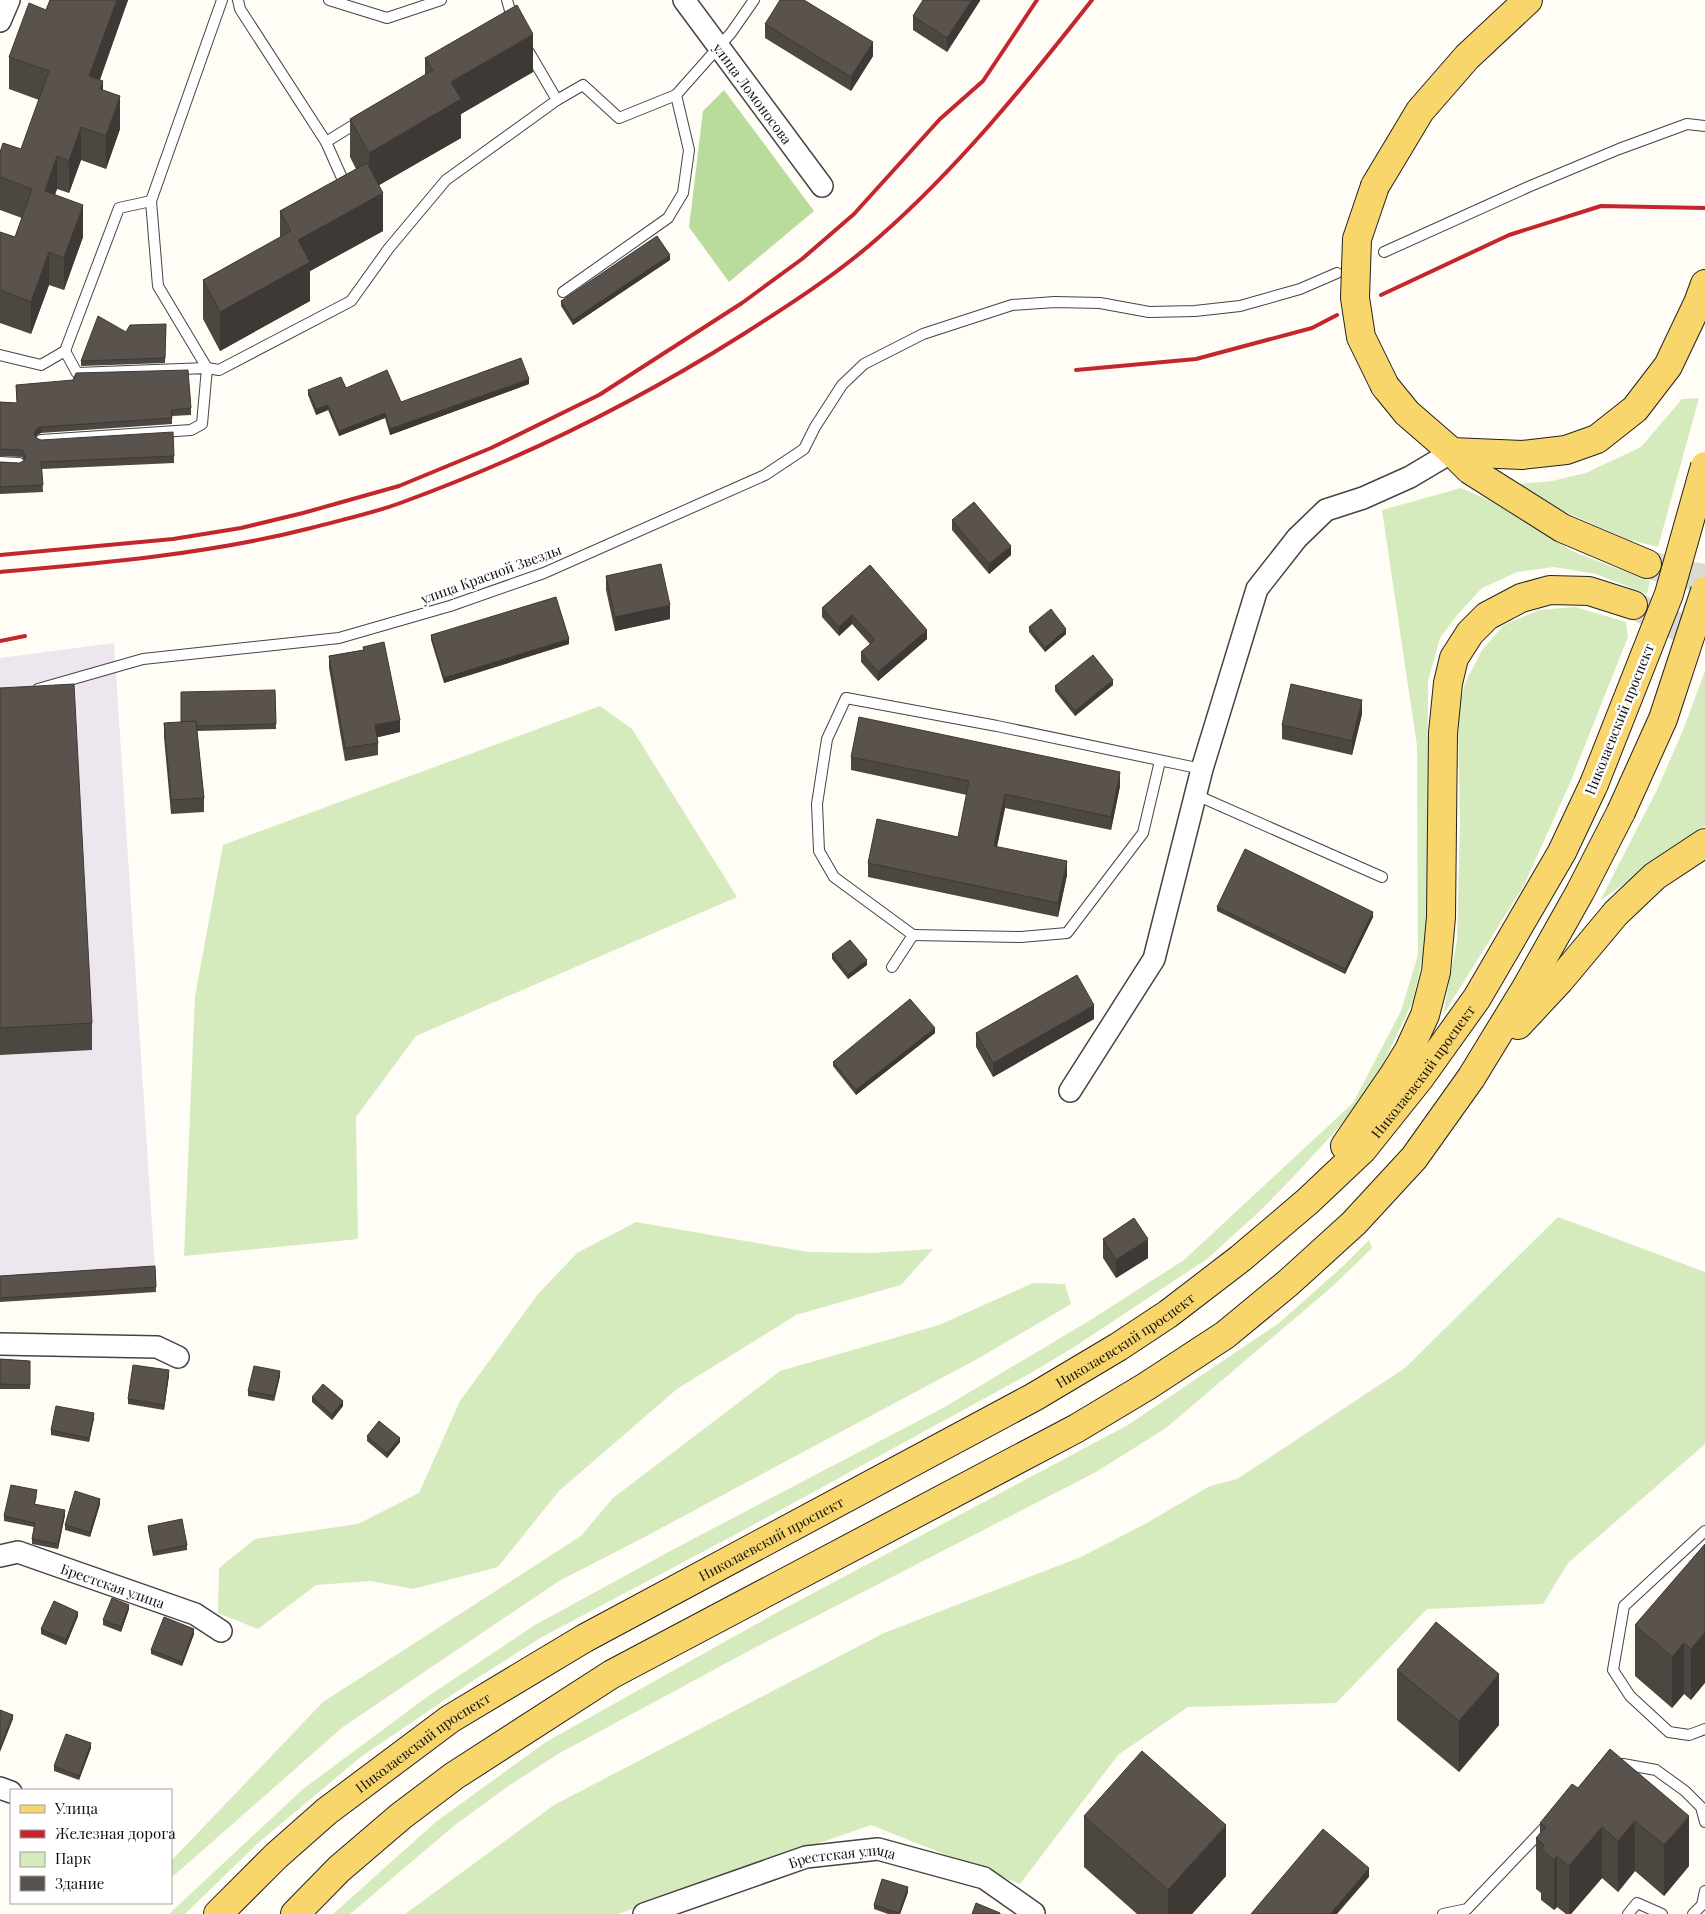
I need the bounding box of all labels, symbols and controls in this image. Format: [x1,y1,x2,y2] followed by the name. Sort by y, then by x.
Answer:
[709,38,797,148] street label: улица Ломоносова
[417,540,564,609] street label: улица Красной Звезды
[1580,640,1658,798] street label: Николаевский проспект
[1366,1001,1479,1142] street label: Николаевский проспект
[1052,1288,1198,1392] street label: Николаевский проспект
[695,1491,847,1585] street label: Николаевский проспект
[58,1558,167,1612] street label: Брестская улица
[351,1687,494,1796] street label: Николаевский проспект
[10,1789,172,1904] legend
[54,1798,98,1818] text: Улица
[55,1823,176,1843] text: Железная дорога
[786,1839,898,1872] street label: Брестская улица
[55,1848,91,1868] text: Парк
[55,1873,104,1893] text: Здание

